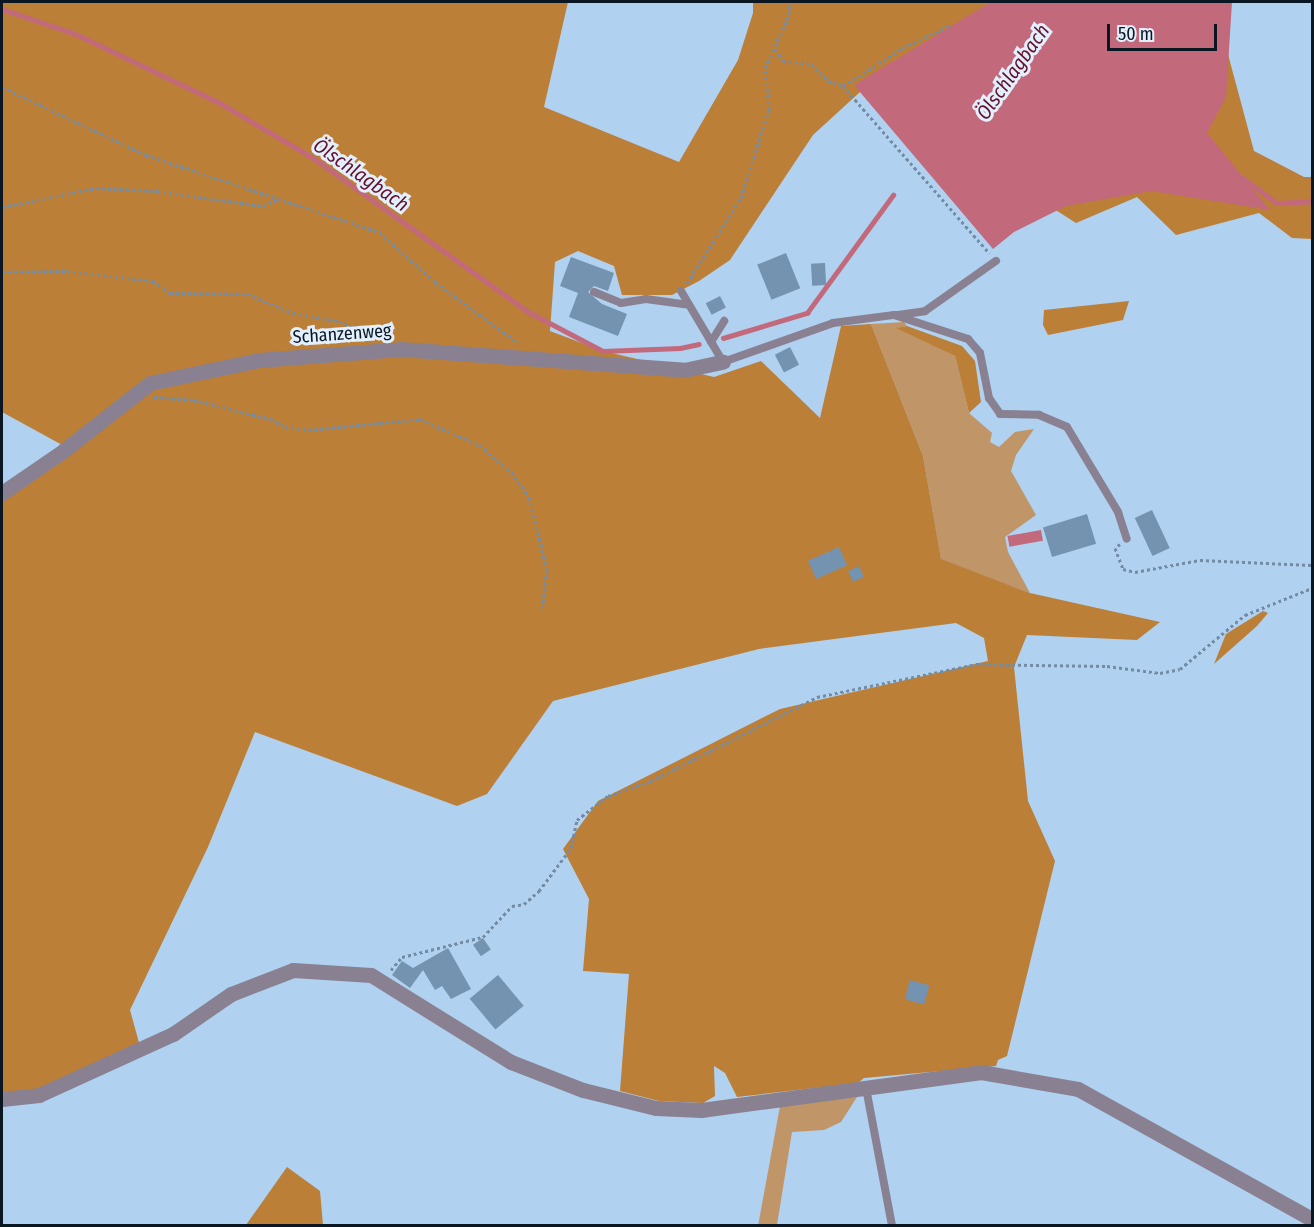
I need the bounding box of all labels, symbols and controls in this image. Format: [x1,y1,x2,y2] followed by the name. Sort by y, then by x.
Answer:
[1110,12,1220,50] scale bar
[971,20,1055,124] water label: Ölschlagbach
[1118,23,1154,45] text: 50 m
[309,133,413,217] water label: Ölschlagbach
[292,320,392,348] street label: Schanzenweg

